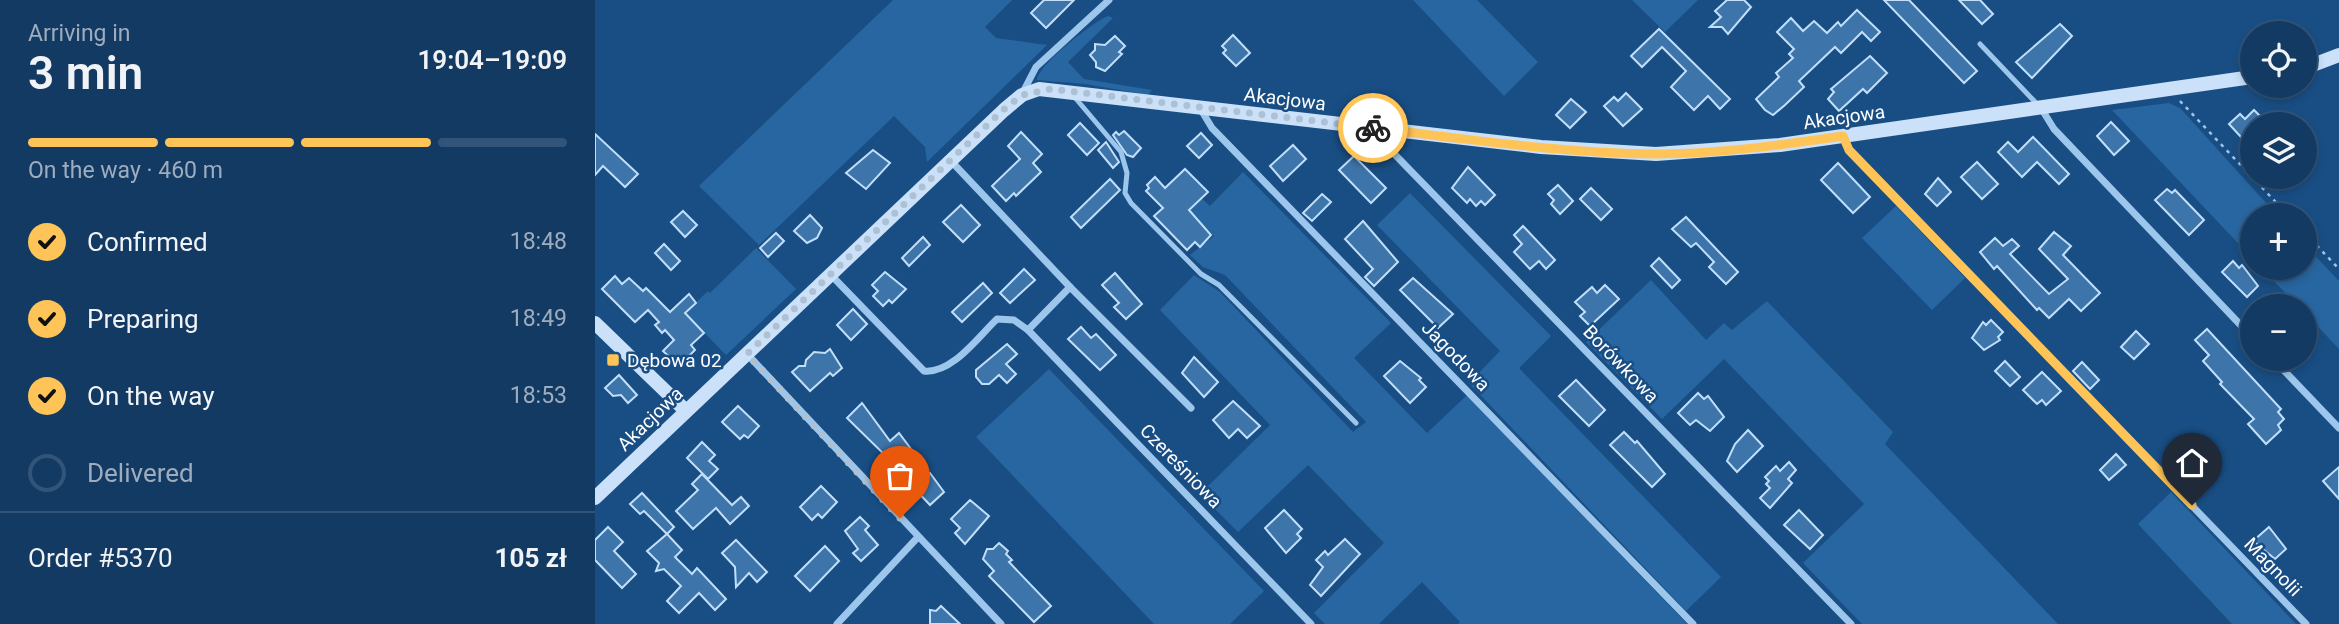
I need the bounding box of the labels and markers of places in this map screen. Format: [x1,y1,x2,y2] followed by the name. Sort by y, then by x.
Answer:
[627,349,722,372] place label: Dębowa 02
[605,352,621,368] marker: Dębowa 02
[2162,433,2222,505] pin
[870,446,930,518] pin

